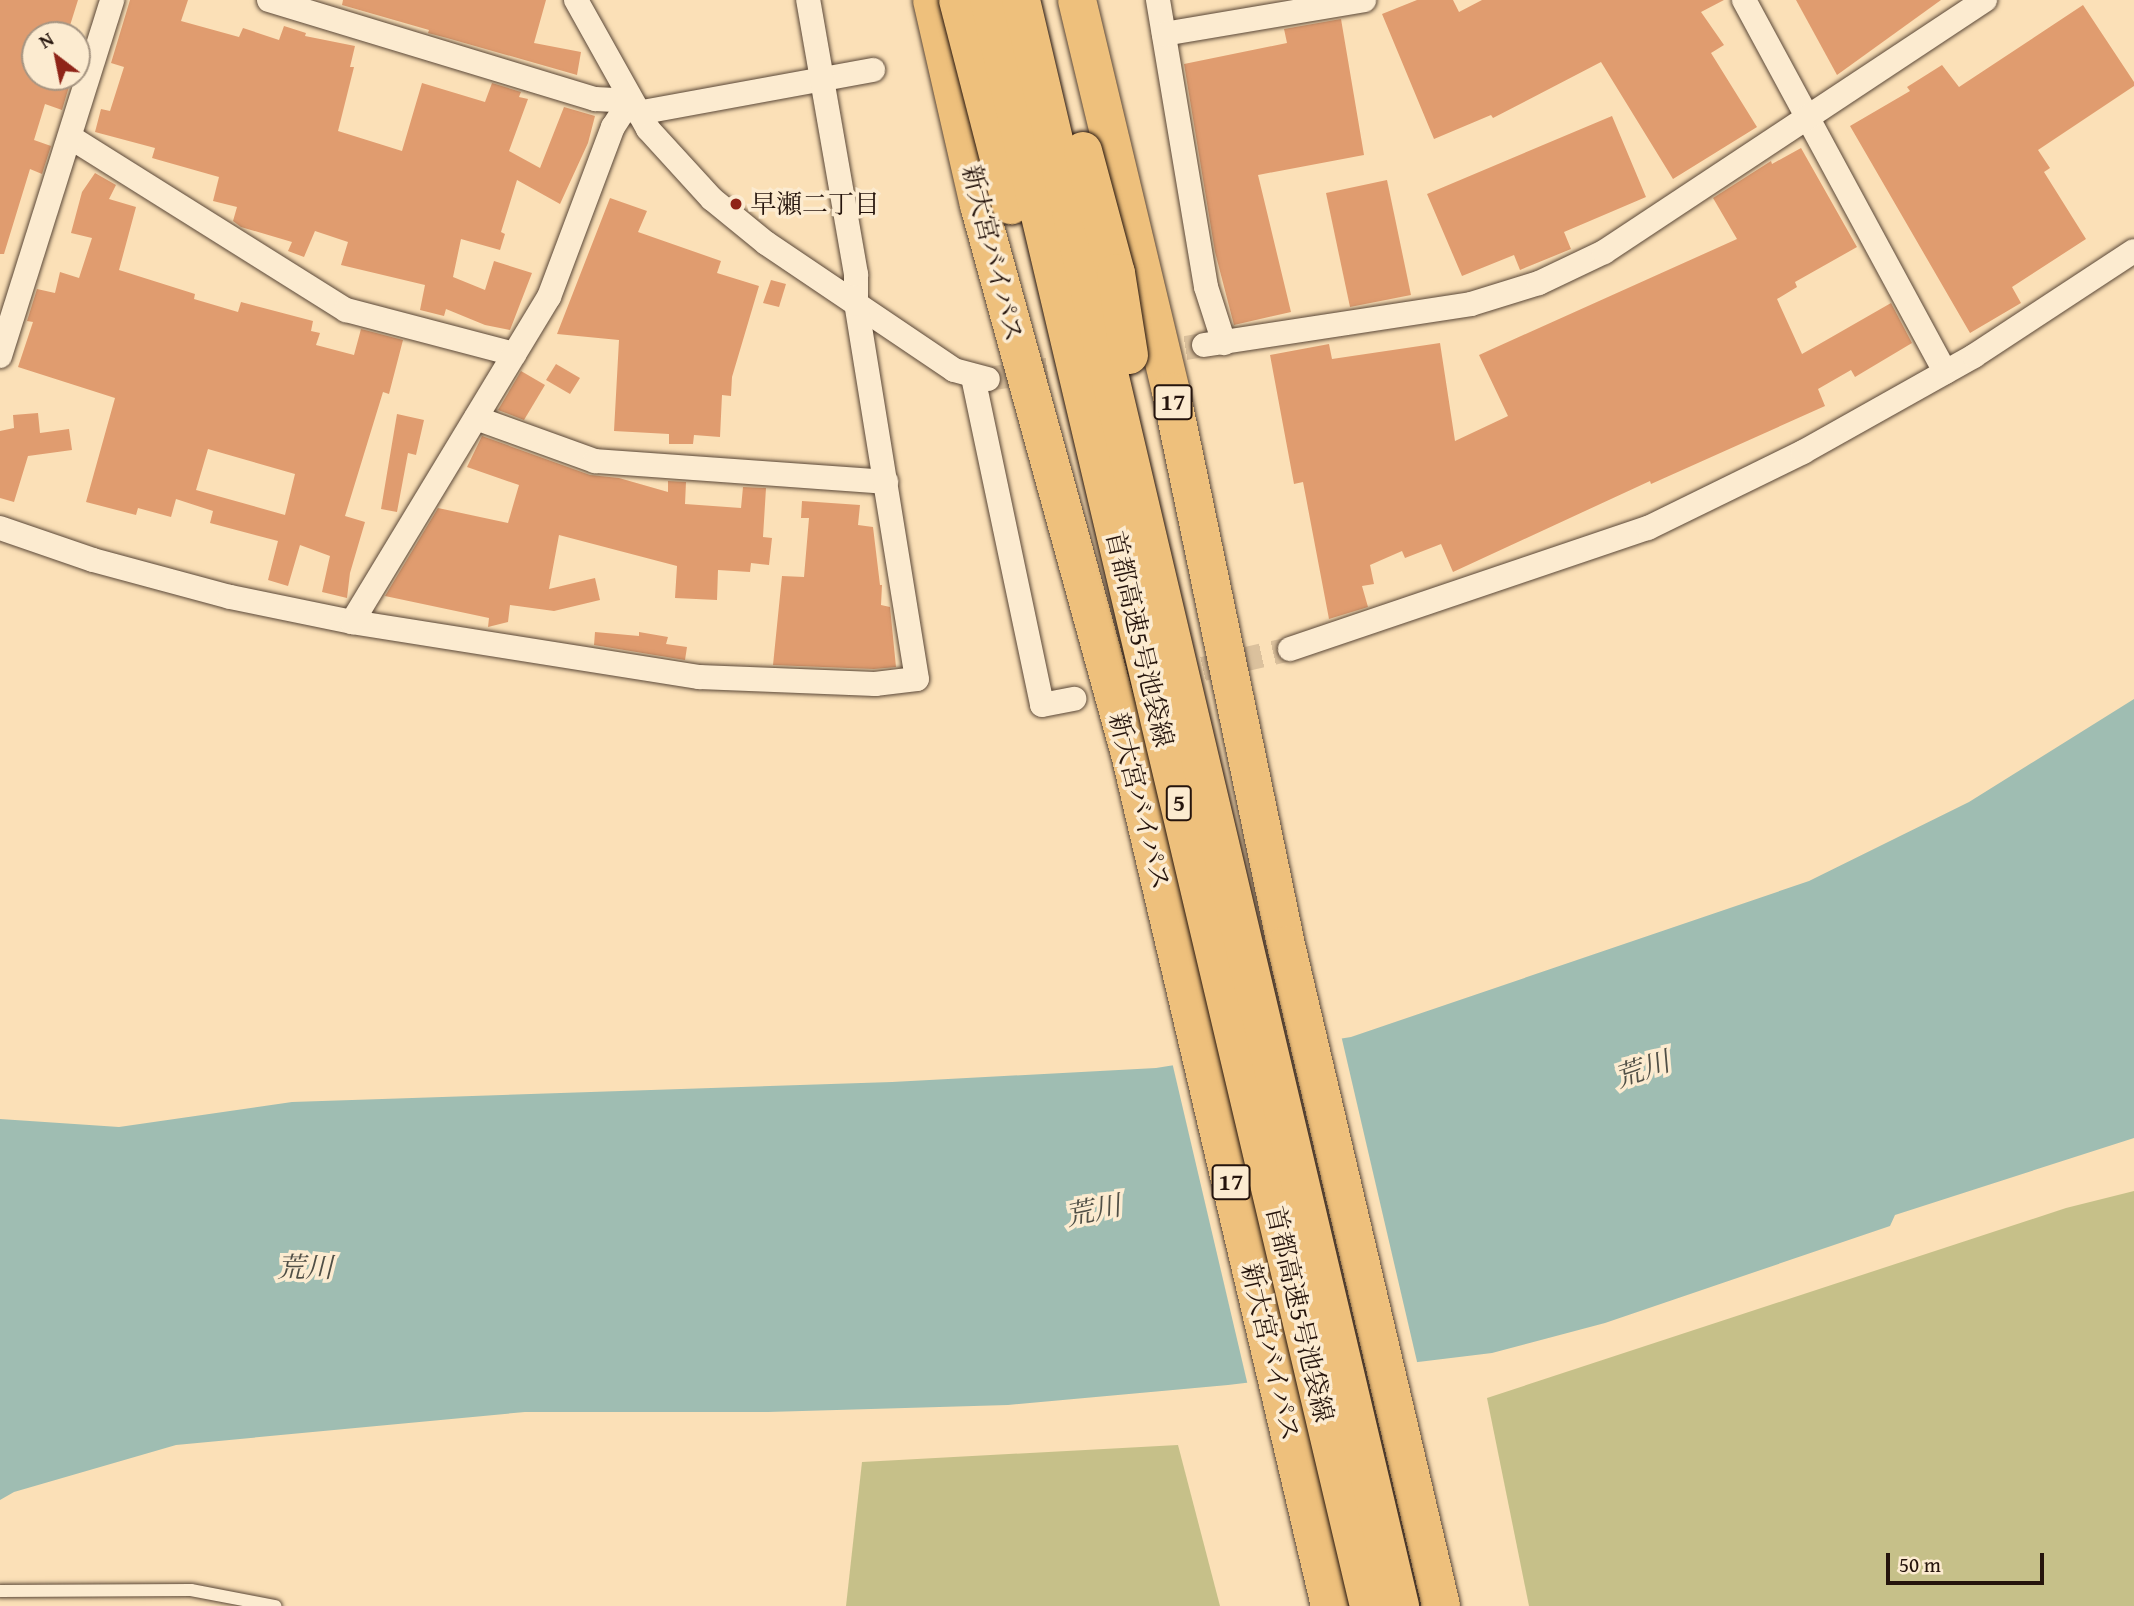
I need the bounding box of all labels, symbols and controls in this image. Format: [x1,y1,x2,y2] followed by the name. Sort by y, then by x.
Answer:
[21,21,91,91] north arrow
[33,25,59,55] text: N
[956,161,1030,345] street label: 新大宮バイパス
[750,188,880,220] place label: 早瀬二丁目
[728,196,744,212] marker: 早瀬二丁目
[1152,382,1194,422] road number: 17
[1100,528,1180,750] street label: 首都高速5号池袋線
[1103,709,1177,893] street label: 新大宮バイパス
[1165,782,1193,824] road number: 5
[1610,1044,1674,1094] water label: 荒川
[1210,1162,1252,1202] road number: 17
[1062,1188,1124,1232] water label: 荒川
[1260,1203,1340,1425] street label: 首都高速5号池袋線
[277,1250,333,1284] water label: 荒川
[1235,1260,1307,1444] street label: 新大宮バイパス
[1889,1540,2046,1584] scale bar
[1899,1549,1941,1580] text: 50 m

